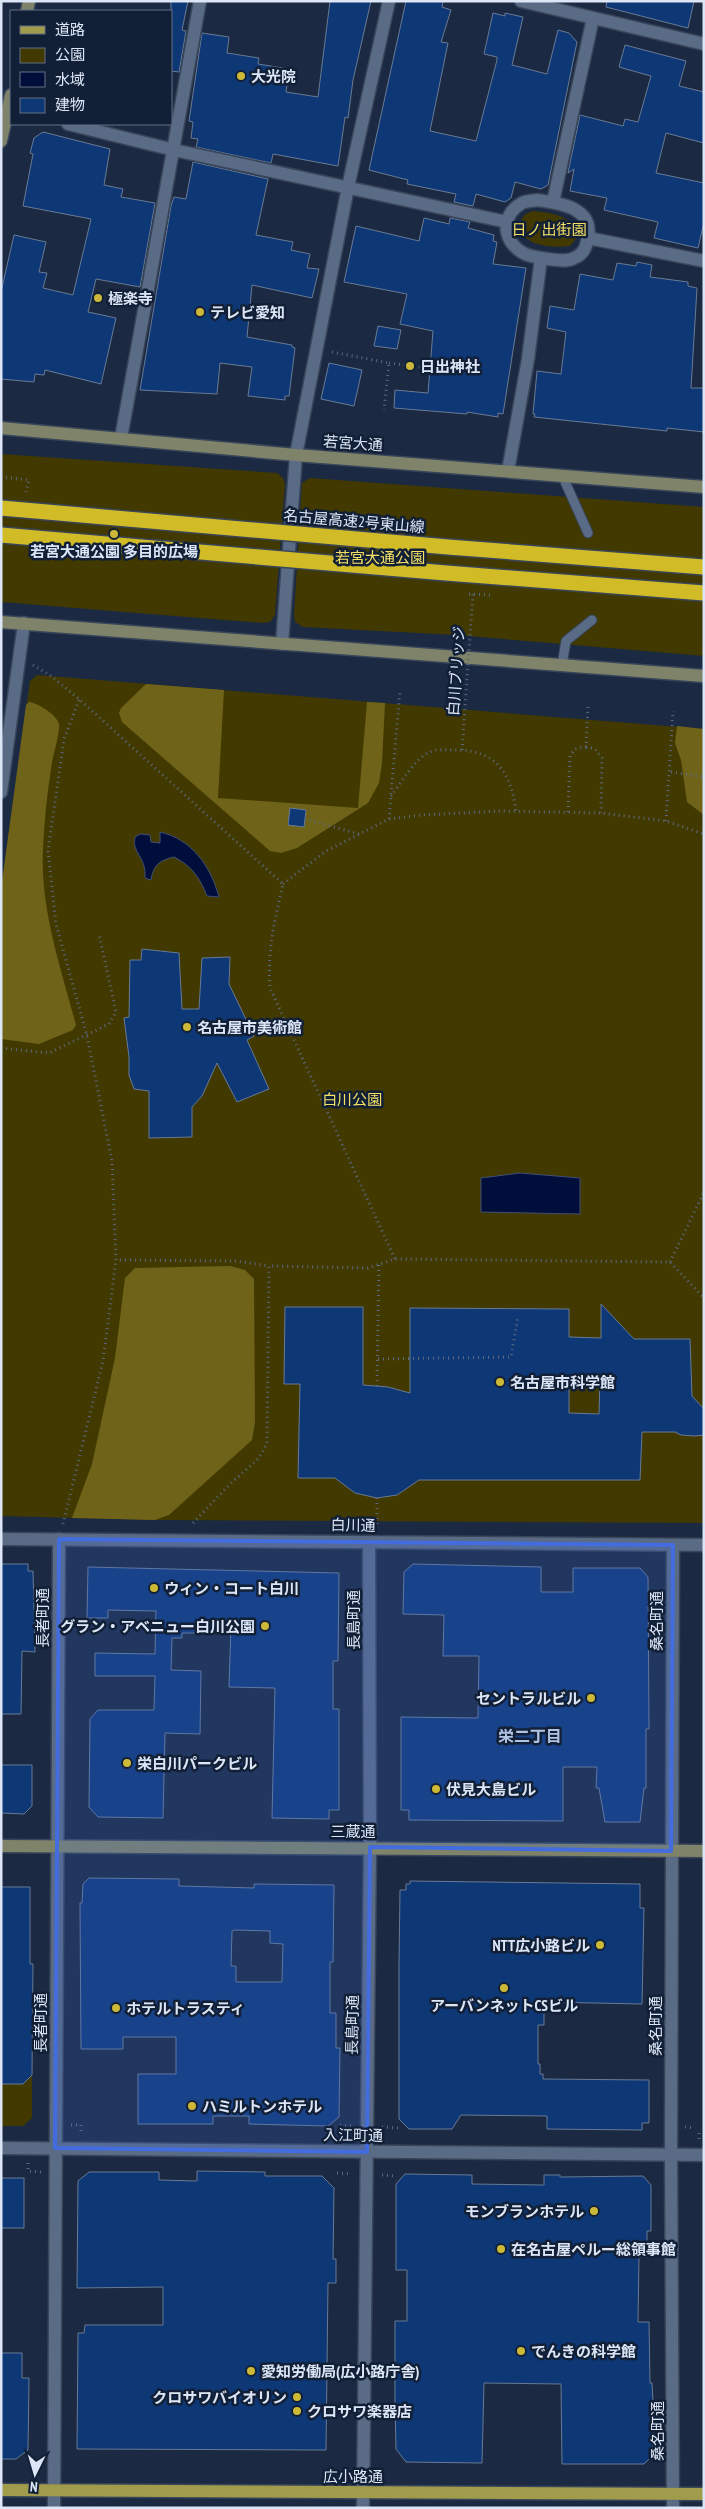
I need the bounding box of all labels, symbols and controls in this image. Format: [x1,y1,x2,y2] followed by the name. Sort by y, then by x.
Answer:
[10,10,172,125] legend
[55,20,85,39] text: 道路
[55,45,85,64] text: 公園
[251,67,296,86] place label: 大光院
[55,70,85,89] text: 水域
[235,70,247,82] marker: 大光院
[55,95,85,114] text: 建物
[511,220,587,239] park label: 日ノ出街園
[108,289,153,308] place label: 極楽寺
[92,292,104,304] marker: 極楽寺
[210,303,285,322] place label: テレビ愛知
[194,306,206,318] marker: テレビ愛知
[420,357,480,376] place label: 日出神社
[404,360,416,372] marker: 日出神社
[322,431,384,455] street label: 若宮大通
[283,505,425,537] street label: 名古屋高速2号東山線
[108,528,120,540] marker: 若宮大通公園 多目的広場
[30,542,198,561] place label: 若宮大通公園 多目的広場
[335,548,425,567] park label: 若宮大通公園
[443,625,469,717] street label: 白川ブリッジ
[197,1018,302,1037] place label: 名古屋市美術館
[181,1021,193,1033] marker: 名古屋市美術館
[322,1090,382,1109] park label: 白川公園
[510,1373,615,1392] place label: 名古屋市科学館
[494,1376,506,1388] marker: 名古屋市科学館
[330,1515,376,1535] street label: 白川通
[164,1579,299,1598] place label: ウィン・コート白川
[148,1582,160,1594] marker: ウィン・コート白川
[33,1588,52,1648] street label: 長者町通
[344,1590,363,1650] street label: 長島町通
[647,1591,666,1651] street label: 桑名町通
[60,1617,255,1636] place label: グラン・アベニュー白川公園
[259,1620,271,1632] marker: グラン・アベニュー白川公園
[476,1689,581,1708] place label: セントラルビル
[585,1692,597,1704] marker: セントラルビル
[498,1726,562,1746] district label: 栄二丁目
[137,1754,257,1773] place label: 栄白川パークビル
[121,1757,133,1769] marker: 栄白川パークビル
[446,1780,536,1799] place label: 伏見大島ビル
[430,1783,442,1795] marker: 伏見大島ビル
[330,1822,376,1841] street label: 三蔵通
[492,1936,590,1955] place label: NTT広小路ビル
[594,1939,606,1951] marker: NTT広小路ビル
[498,1982,510,1994] marker: アーバンネットCSビル
[31,1993,50,2053] street label: 長者町通
[342,1995,362,2055] street label: 長島町通
[430,1996,578,2015] place label: アーバンネットCSビル
[646,1996,665,2056] street label: 桑名町通
[126,1999,245,2018] place label: ホテルトラスティ
[110,2002,122,2014] marker: ホテルトラスティ
[202,2097,322,2116] place label: ハミルトンホテル
[186,2100,198,2112] marker: ハミルトンホテル
[323,2125,383,2145] street label: 入江町通
[464,2202,584,2221] place label: モンブランホテル
[588,2205,600,2217] marker: モンブランホテル
[511,2240,676,2259] place label: 在名古屋ペルー総領事館
[495,2243,507,2255] marker: 在名古屋ペルー総領事館
[531,2342,636,2361] place label: でんきの科学館
[515,2345,527,2357] marker: でんきの科学館
[261,2362,419,2381] place label: 愛知労働局(広小路庁舎)
[245,2365,257,2377] marker: 愛知労働局(広小路庁舎)
[152,2388,287,2407] place label: クロサワバイオリン
[291,2391,303,2403] marker: クロサワバイオリン
[648,2401,667,2461] street label: 桑名町通
[307,2402,412,2421] place label: クロサワ楽器店
[291,2405,303,2417] marker: クロサワ楽器店
[10,2449,60,2499] north arrow
[323,2467,383,2486] street label: 広小路通
[29,2478,38,2496] text: N

